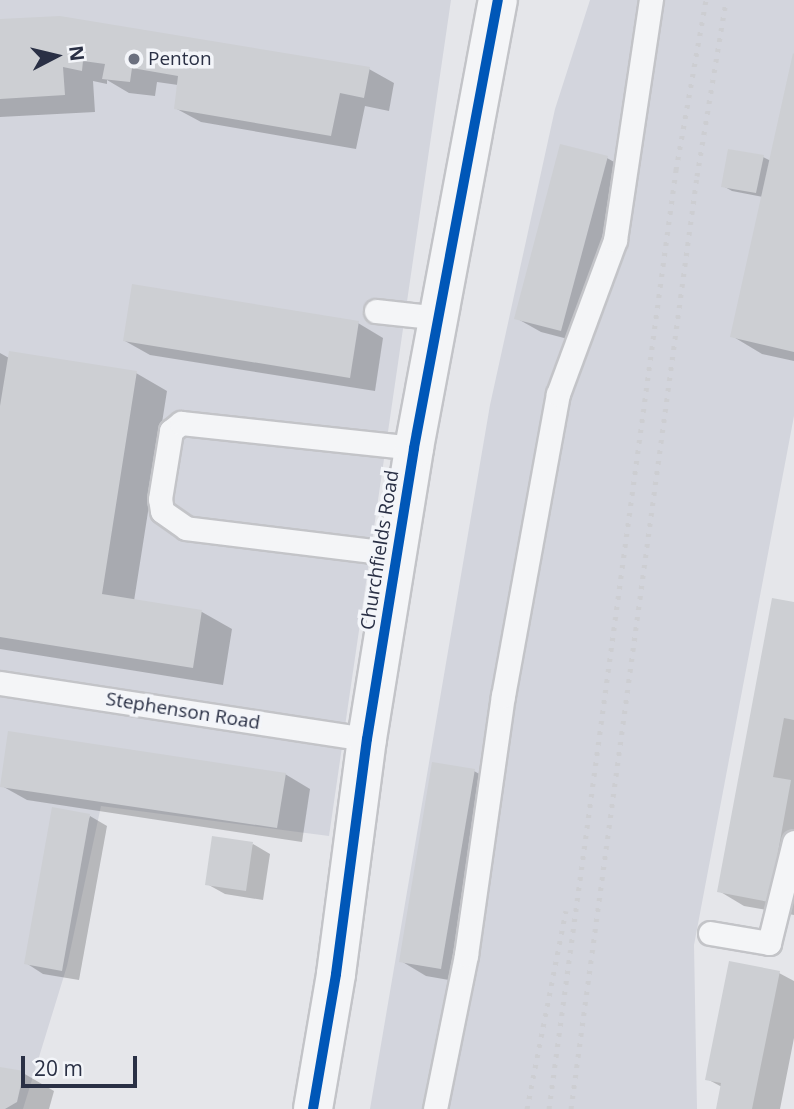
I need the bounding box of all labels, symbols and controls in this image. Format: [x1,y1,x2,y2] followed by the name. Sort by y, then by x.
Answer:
[21,21,91,91] north arrow
[63,44,91,63] text: N
[148,48,212,70] place label: Penton
[126,51,142,67] marker: Penton
[356,469,404,631] street label: Churchfields Road
[104,688,262,734] street label: Stephenson Road
[24,1042,140,1086] scale bar
[34,1054,83,1082] text: 20 m

